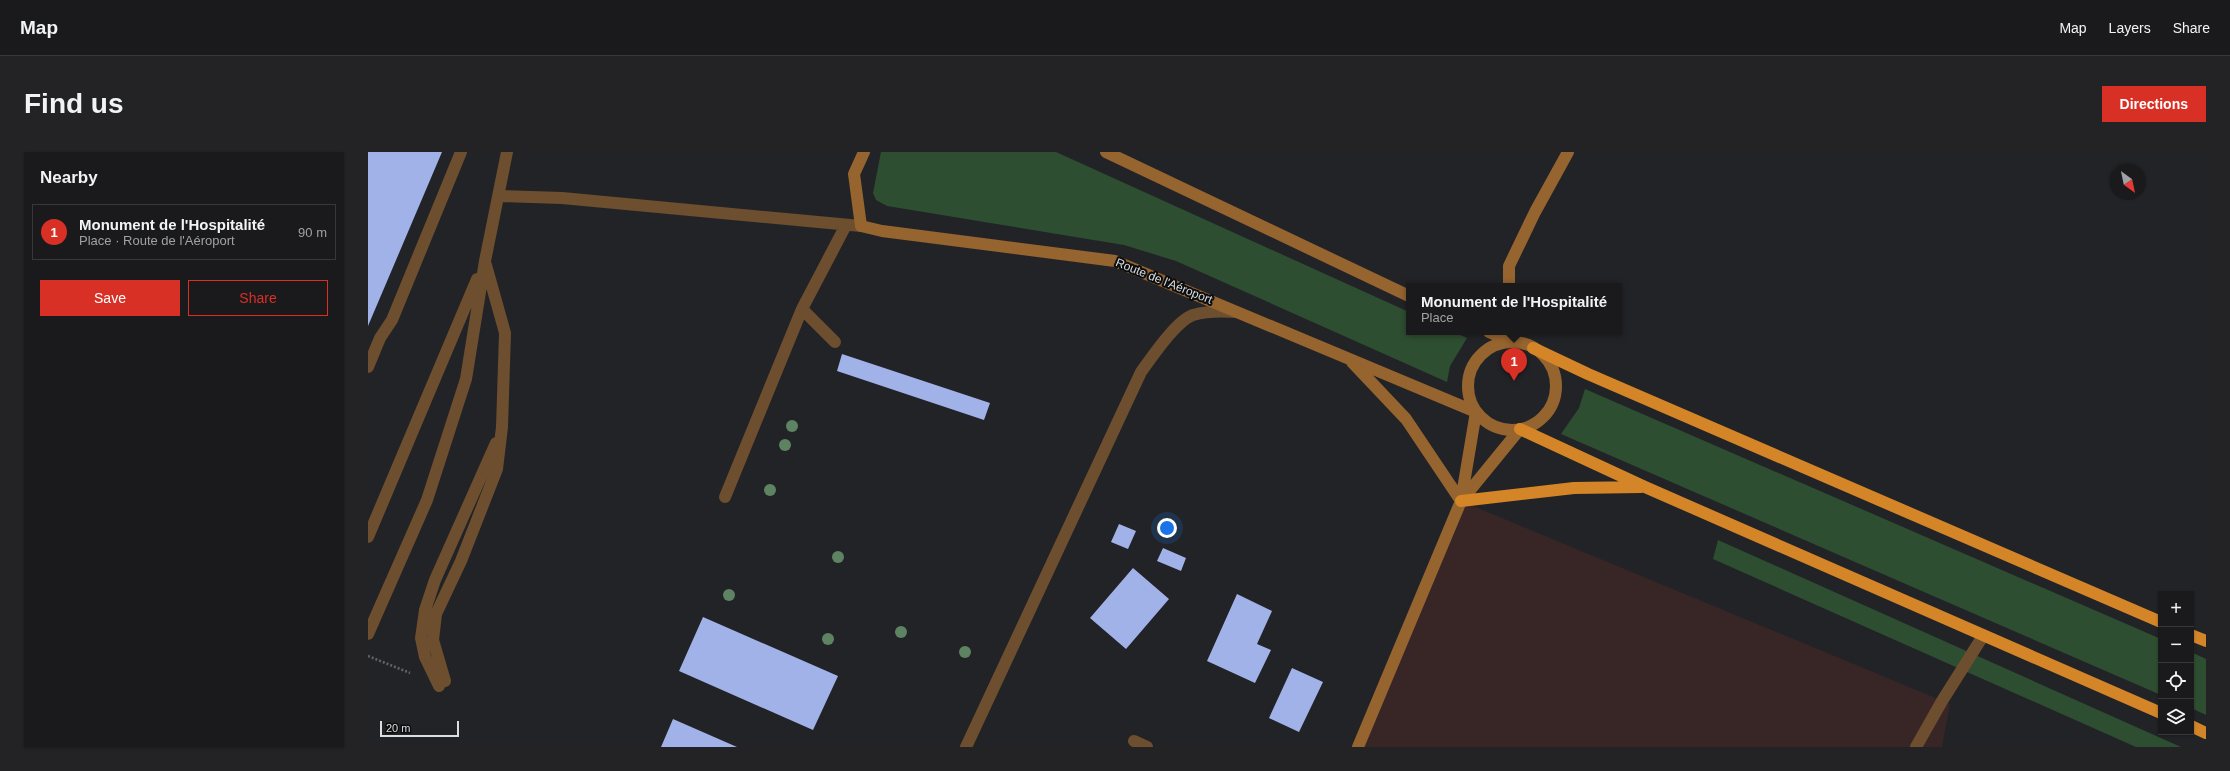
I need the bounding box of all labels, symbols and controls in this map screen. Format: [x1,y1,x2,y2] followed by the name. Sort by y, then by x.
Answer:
[20,17,58,38] text: Map
[2059,20,2087,36] text: Map
[2109,20,2151,36] text: Layers
[2173,20,2210,36] text: Share
[2102,86,2206,122] button: Directions
[24,88,124,119] text: Find us
[2110,164,2146,200] north arrow
[40,168,98,187] text: Nearby
[79,216,265,233] text: Monument de l'Hospitalité
[50,225,58,240] text: 1
[298,225,327,240] text: 90 m
[79,233,235,248] text: Place · Route de l'Aéroport
[1114,255,1215,307] street label: Route de l'Aéroport
[40,280,180,316] button: Save
[188,280,328,316] button: Share
[1406,283,1622,335] popup
[1421,293,1607,310] text: Monument de l'Hospitalité
[1421,310,1453,325] text: Place
[1501,348,1527,381] pin: 1
[1157,518,1177,538] your location
[2158,591,2194,735] map controls
[2158,591,2194,627] button: +
[2158,627,2194,663] button: −
[2158,663,2194,699] button: locate
[2158,699,2194,735] button: layers
[380,719,459,738] scale bar
[386,722,410,734] text: 20 m

